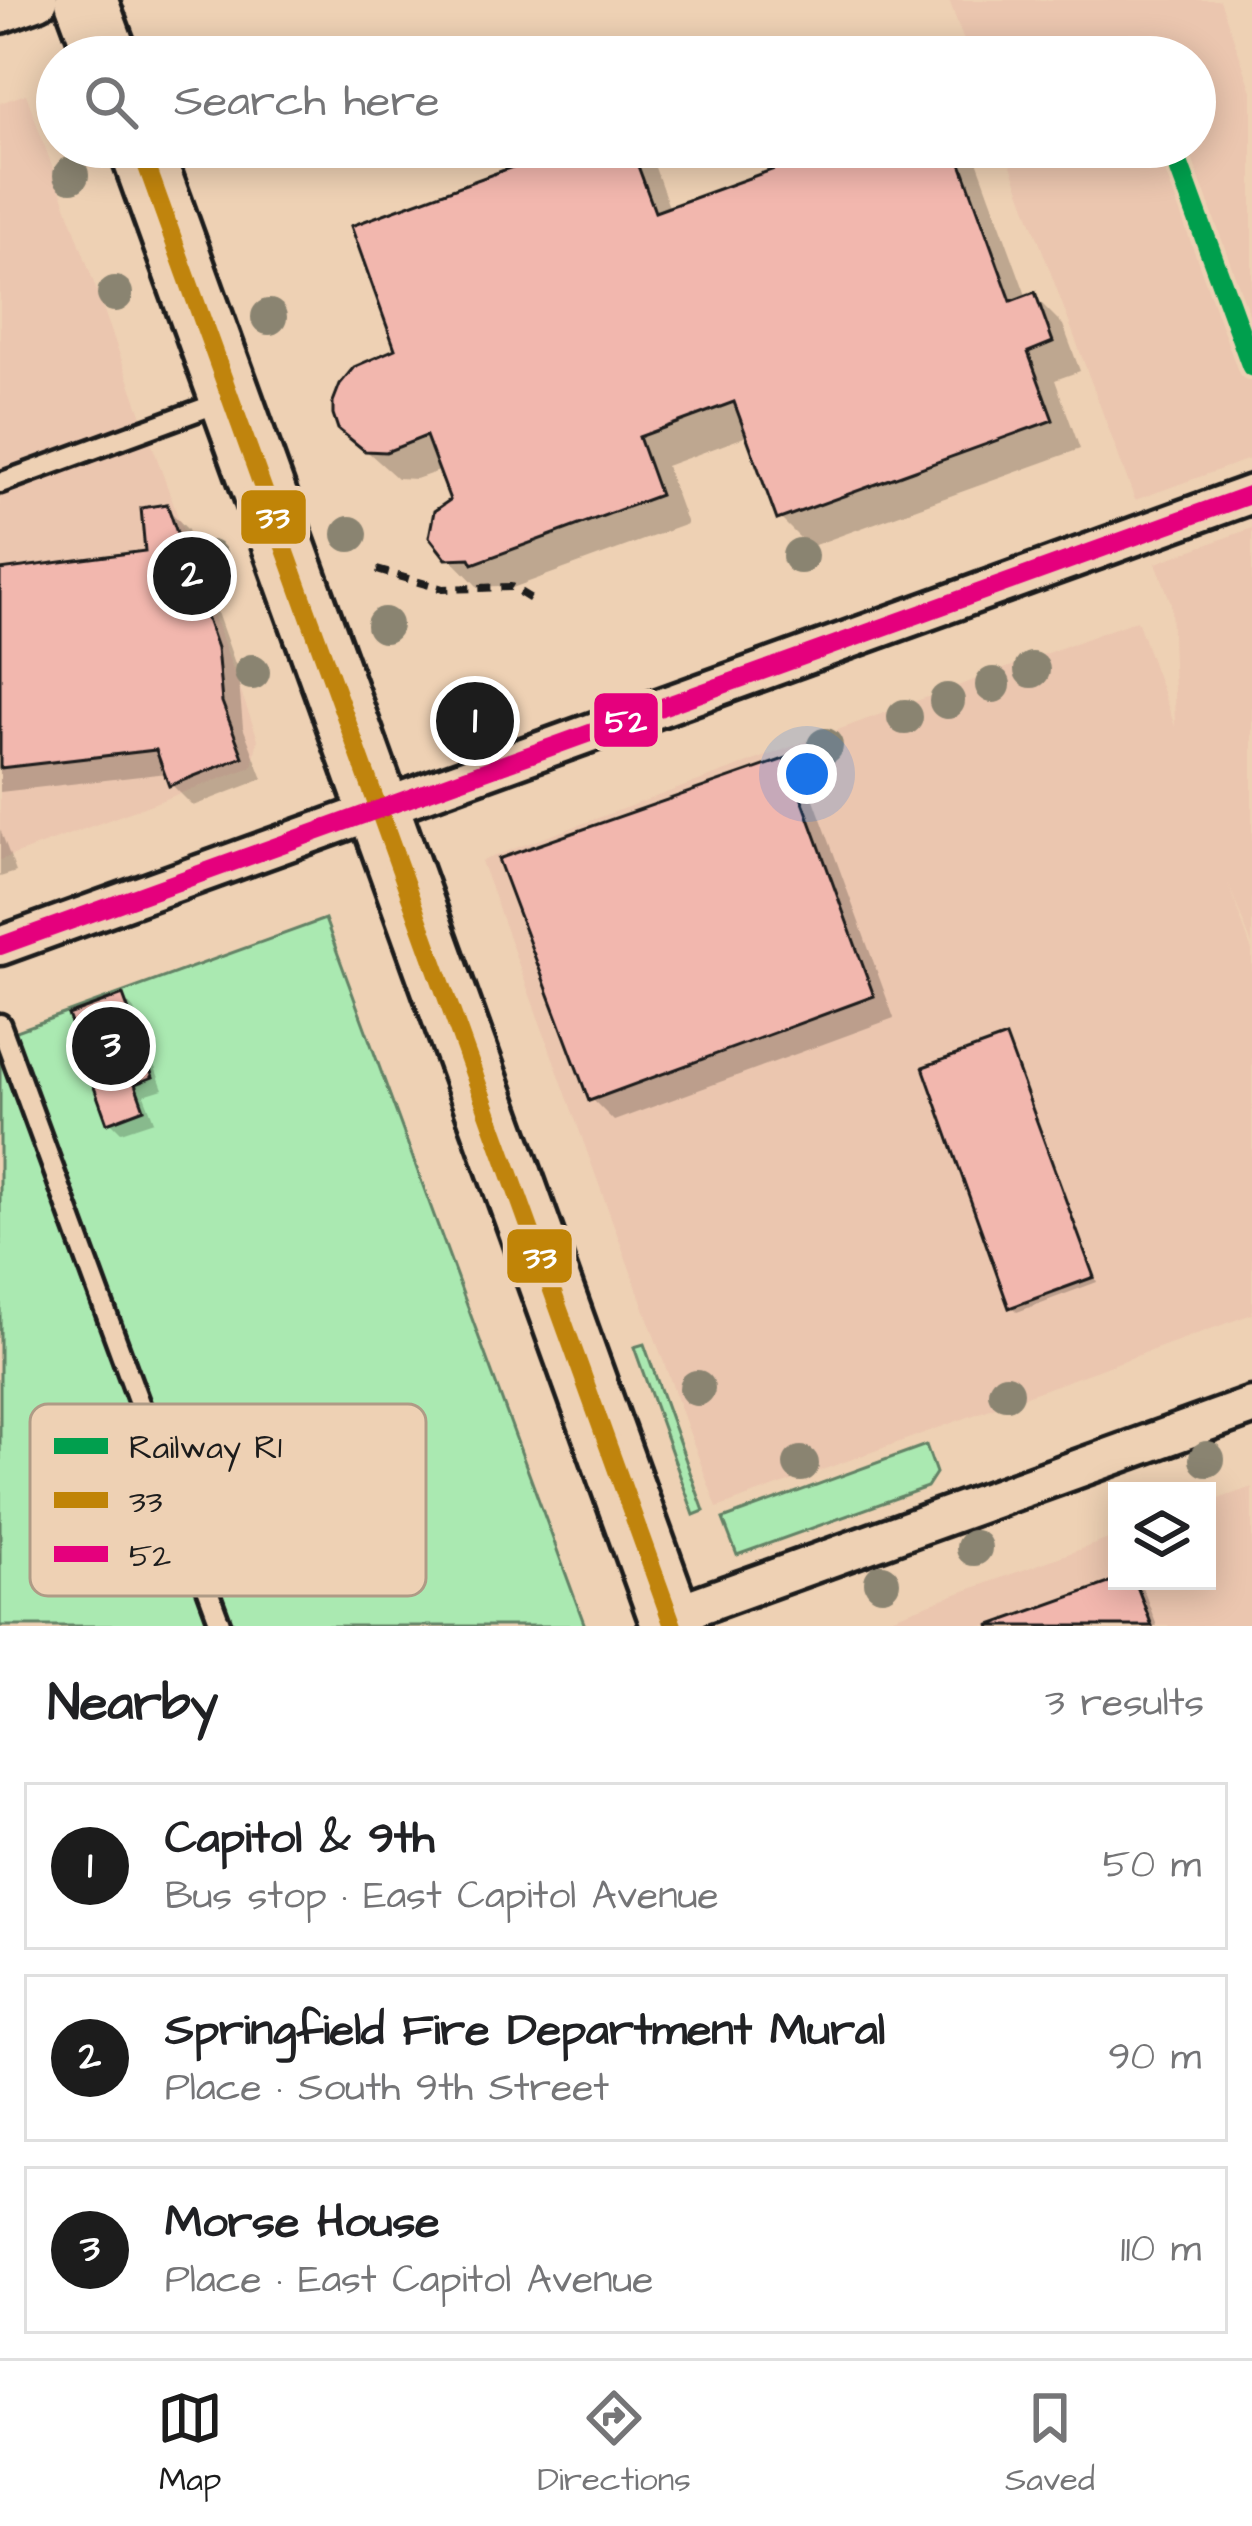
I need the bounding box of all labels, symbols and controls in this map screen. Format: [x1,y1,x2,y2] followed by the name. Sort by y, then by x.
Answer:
[36,36,1216,168] search box
[78,69,144,135] icon: search
[174,71,440,133] text: Search here
[239,488,308,546] line badge: 33
[255,495,290,541] text: 33
[153,531,231,621] pin: 2
[436,676,514,766] pin: 1
[592,691,660,749] line badge: 52
[605,699,647,745] text: 52
[777,744,837,804] your location
[72,1001,150,1091] pin: 3
[505,1227,574,1285] line badge: 33
[522,1235,557,1281] text: 33
[30,1404,426,1596] legend
[129,1425,282,1472] text: Railway R1
[129,1479,163,1525] text: 33
[1108,1482,1216,1590] map controls
[1108,1482,1216,1590] button: layers
[129,1533,171,1579] text: 52
[48,1669,218,1740] text: Nearby
[1045,1677,1204,1731] text: 3 results
[165,1808,434,1870] text: Capitol & 9th
[88,1839,93,1893] text: 1
[1103,1839,1201,1893] text: 50 m
[165,1870,719,1924] text: Bus stop · East Capitol Avenue
[165,2000,885,2062] text: Springfield Fire Department Mural
[79,2031,101,2085] text: 2
[1108,2031,1201,2085] text: 90 m
[165,2062,609,2116] text: Place · South 9th Street
[165,2192,440,2254] text: Morse House
[80,2223,100,2277] text: 3
[1120,2223,1201,2277] text: 110 m
[165,2254,653,2308] text: Place · East Capitol Avenue
[157,2385,223,2503] tab: Map
[537,2385,691,2503] tab: Directions
[1005,2385,1095,2503] tab: Saved

